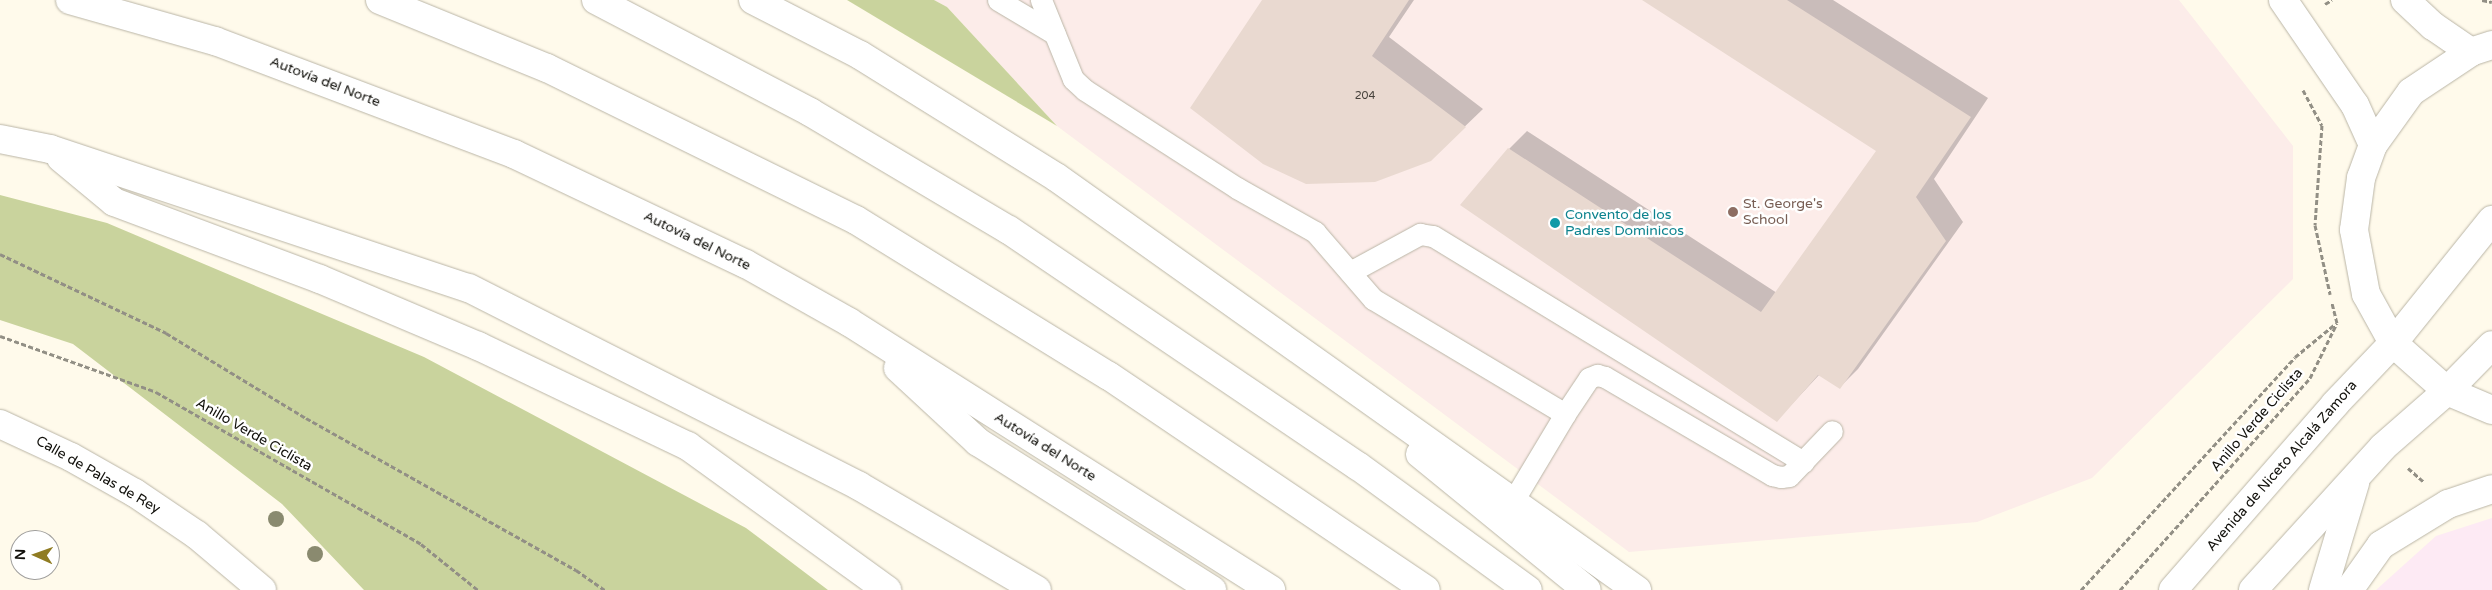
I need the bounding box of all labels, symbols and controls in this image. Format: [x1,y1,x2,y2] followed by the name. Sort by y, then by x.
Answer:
[267,53,383,111] street label: Autovía del Norte
[1355,89,1375,103] house number: 204
[1743,196,1823,228] place label: St. George's School
[1727,206,1739,218] marker: St. George's School
[1565,207,1684,240] place label: Convento de los Padres Dominicos
[641,208,753,274] street label: Autovía del Norte
[1549,217,1561,229] marker: Convento de los Padres Dominicos
[2208,365,2306,475] street label: Anillo Verde Ciclista
[2203,377,2361,555] street label: Avenida de Niceto Alcalá Zamora
[193,395,315,475] street label: Anillo Verde Ciclista
[991,409,1099,485] street label: Autovía del Norte
[33,433,163,517] street label: Calle de Palas de Rey
[10,530,60,580] north arrow
[12,549,29,560] text: N

